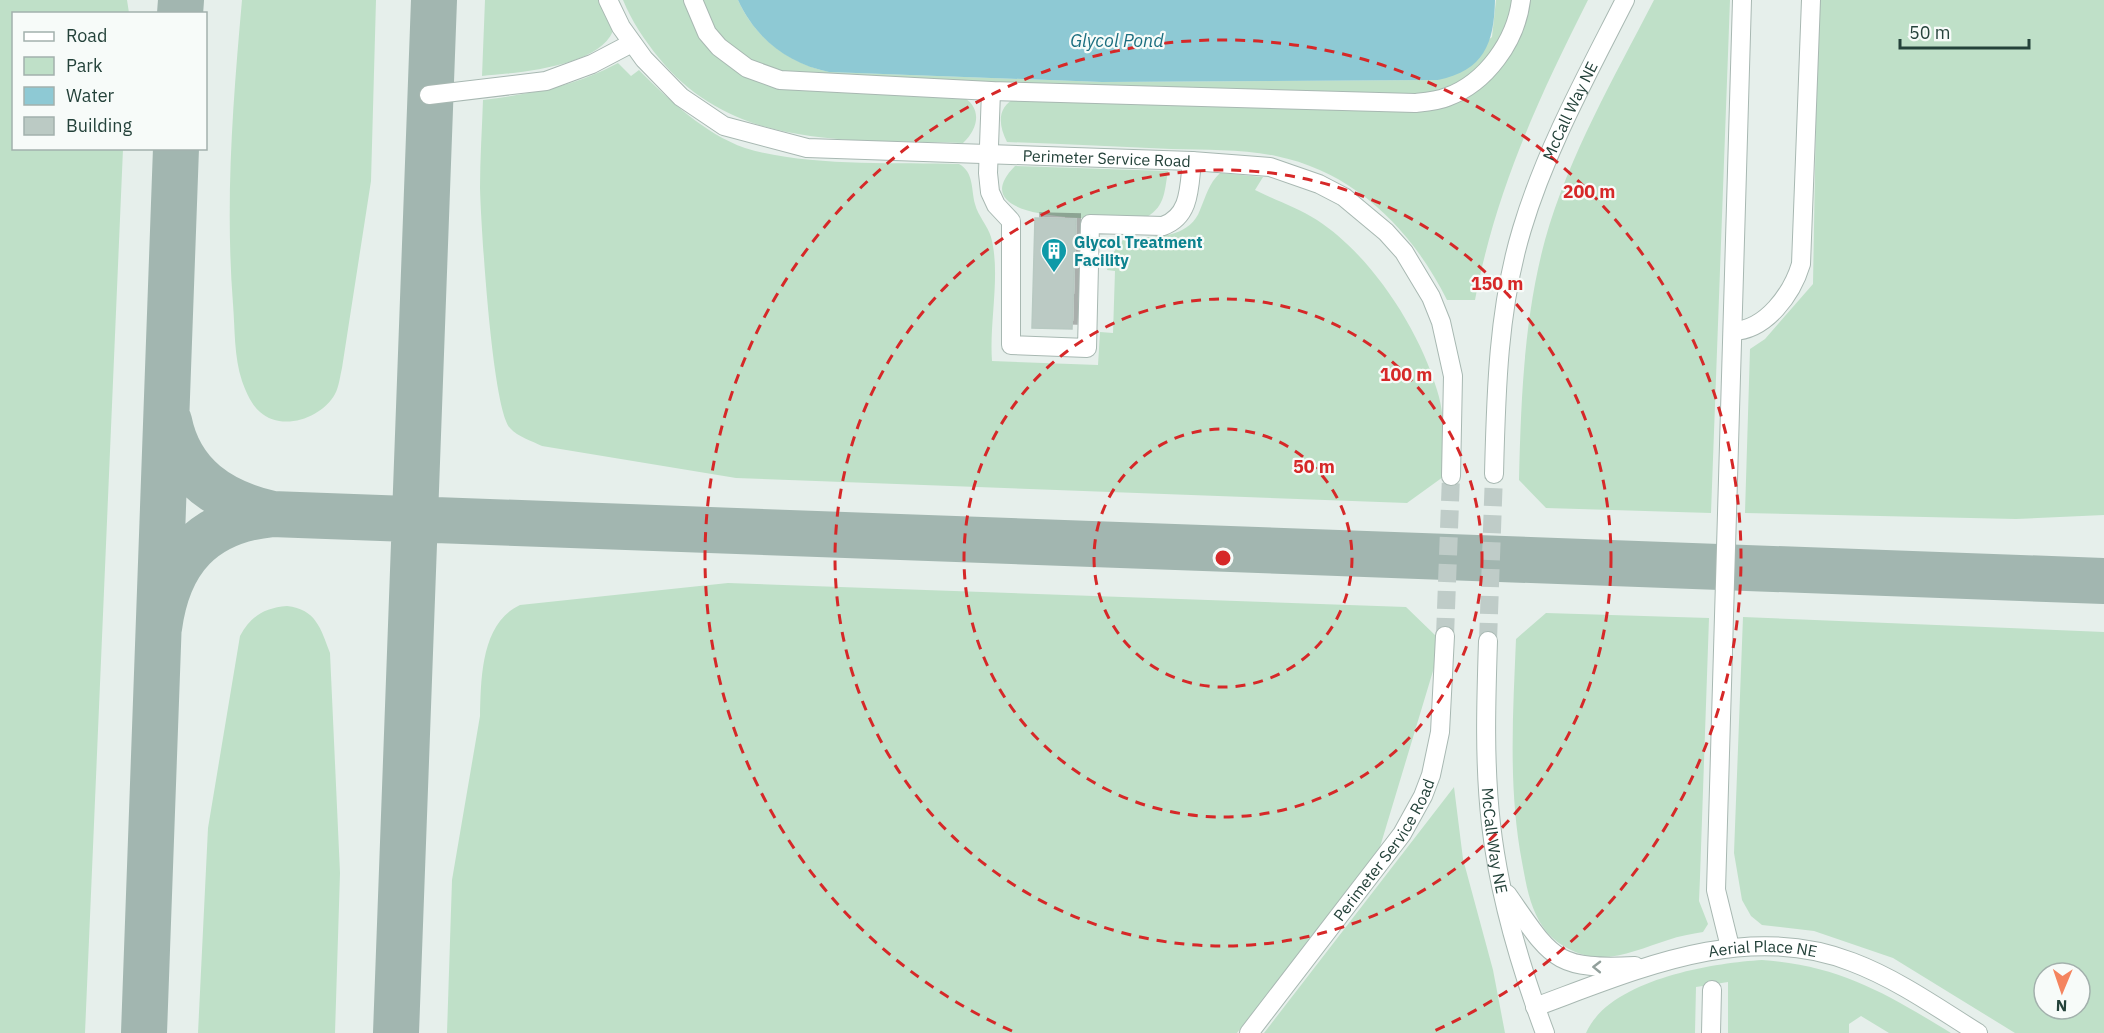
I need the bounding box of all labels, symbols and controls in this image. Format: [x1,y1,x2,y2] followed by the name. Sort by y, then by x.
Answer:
[12,12,207,150] legend
[1900,12,2029,50] scale bar
[1909,21,1951,44] text: 50 m
[66,24,107,47] text: Road
[1070,29,1164,52] water label: Glycol Pond
[66,54,103,77] text: Park
[1538,58,1602,163] street label: McCall Way NE
[66,84,115,107] text: Water
[66,114,133,137] text: Building
[1022,145,1191,171] street label: Perimeter Service Road
[1563,180,1615,203] text: 200 m
[1074,232,1203,270] place label: Glycol Treatment Facility
[1039,236,1069,274] building icon: Glycol Treatment Facility
[1471,272,1523,295] text: 150 m
[1380,363,1432,386] text: 100 m
[1293,455,1335,478] text: 50 m
[1213,548,1233,568] centre of rings
[1329,776,1439,925] street label: Perimeter Service Road
[1478,787,1512,895] street label: McCall Way NE
[1707,936,1819,961] street label: Aerial Place NE
[1592,961,1601,973] one-way arrow
[2032,961,2092,1021] north arrow
[2055,996,2068,1016] text: N

